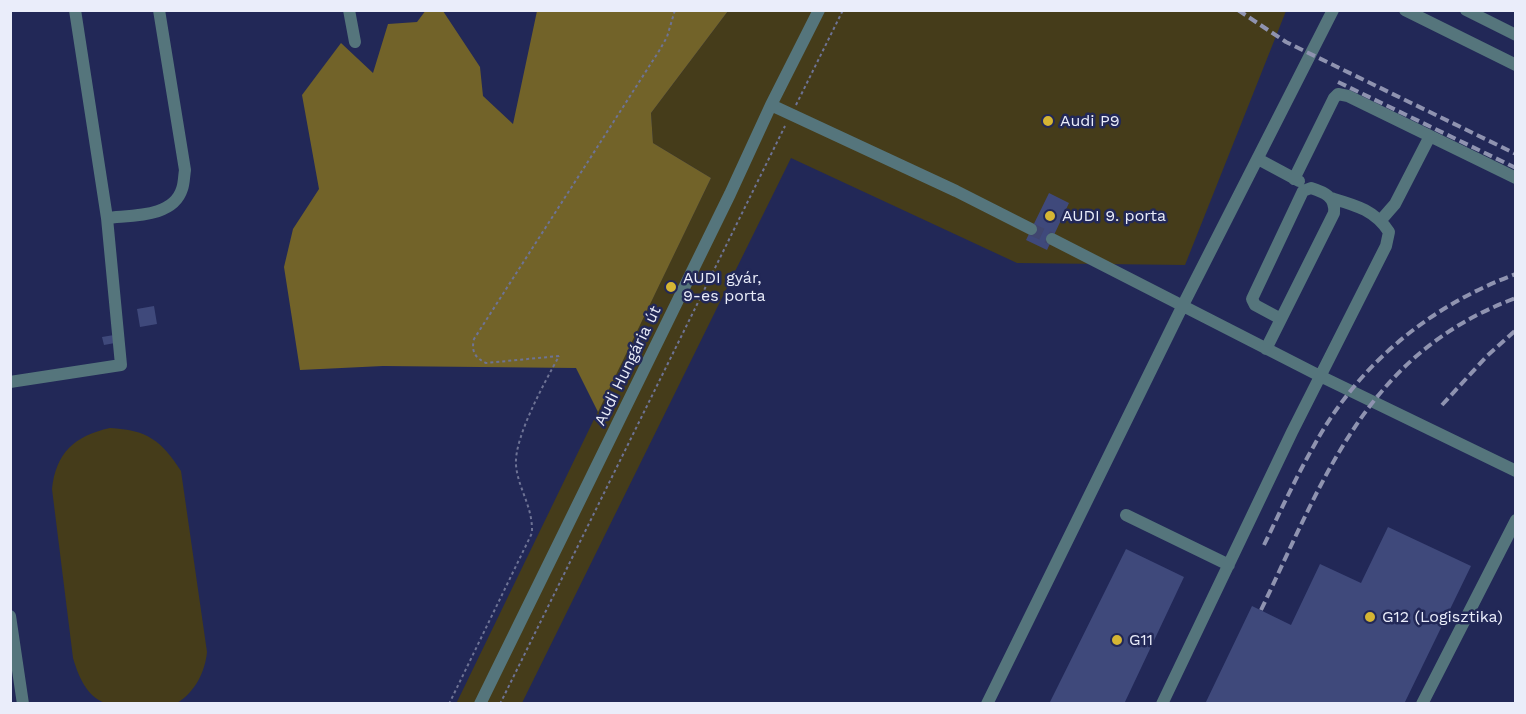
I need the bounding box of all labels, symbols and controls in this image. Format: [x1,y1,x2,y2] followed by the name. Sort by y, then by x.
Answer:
[1060,111,1120,131] place label: Audi P9
[1041,114,1055,128] marker: Audi P9
[1062,206,1166,226] place label: AUDI 9. porta
[1043,209,1057,223] marker: AUDI 9. porta
[683,268,766,306] place label: AUDI gyár, 9-es porta
[664,280,678,294] marker: AUDI gyár, 9-es porta
[591,303,665,429] street label: Audi Hungária út
[1382,607,1503,627] place label: G12 (Logisztika)
[1363,610,1377,624] marker: G12 (Logisztika)
[1129,630,1153,650] place label: G11
[1110,633,1124,647] marker: G11

